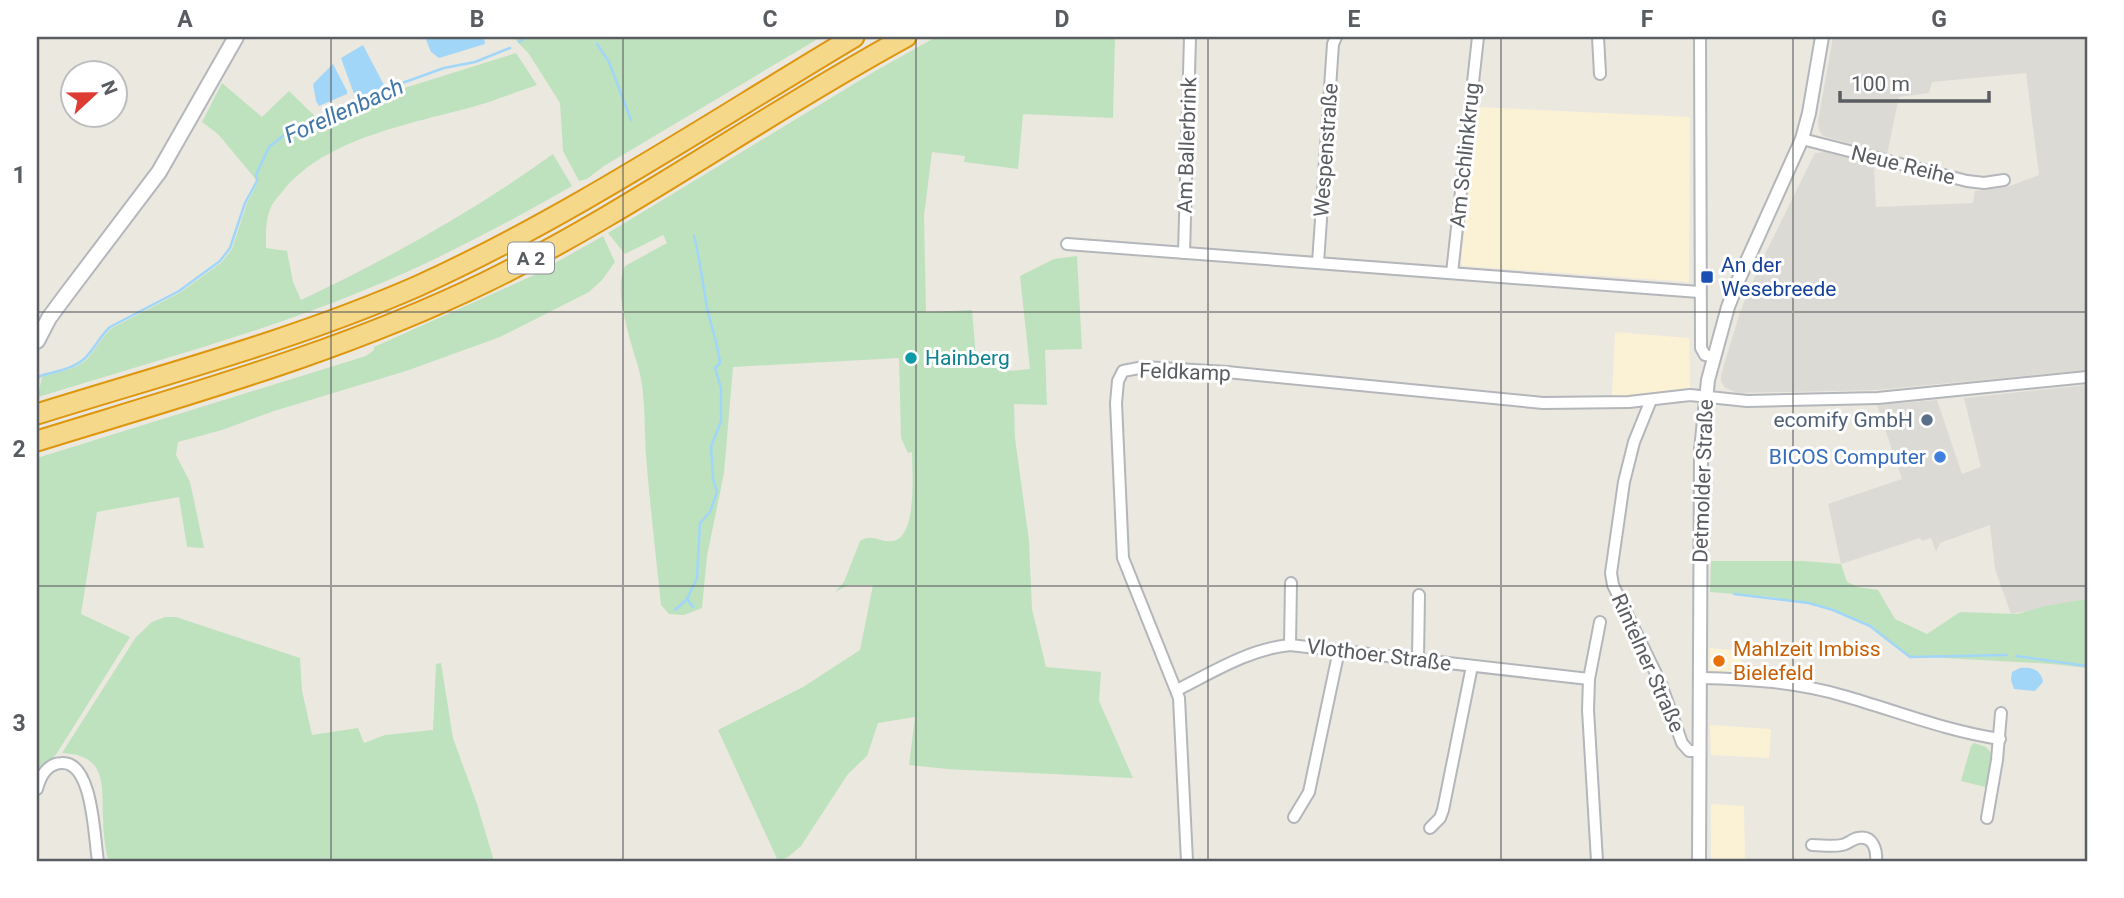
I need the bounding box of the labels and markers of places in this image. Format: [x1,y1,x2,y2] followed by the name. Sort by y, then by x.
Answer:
[1721,253,1836,301] place label: An der Wesebreede
[1699,269,1715,285] marker: An der Wesebreede
[925,346,1010,370] place label: Hainberg
[903,350,919,366] marker: Hainberg
[1773,408,1913,432] place label: ecomify GmbH
[1919,412,1935,428] marker: ecomify GmbH
[1769,445,1926,469] place label: BICOS Computer
[1932,449,1948,465] marker: BICOS Computer
[1733,637,1881,685] place label: Mahlzeit Imbiss Bielefeld
[1711,653,1727,669] marker: Mahlzeit Imbiss Bielefeld

